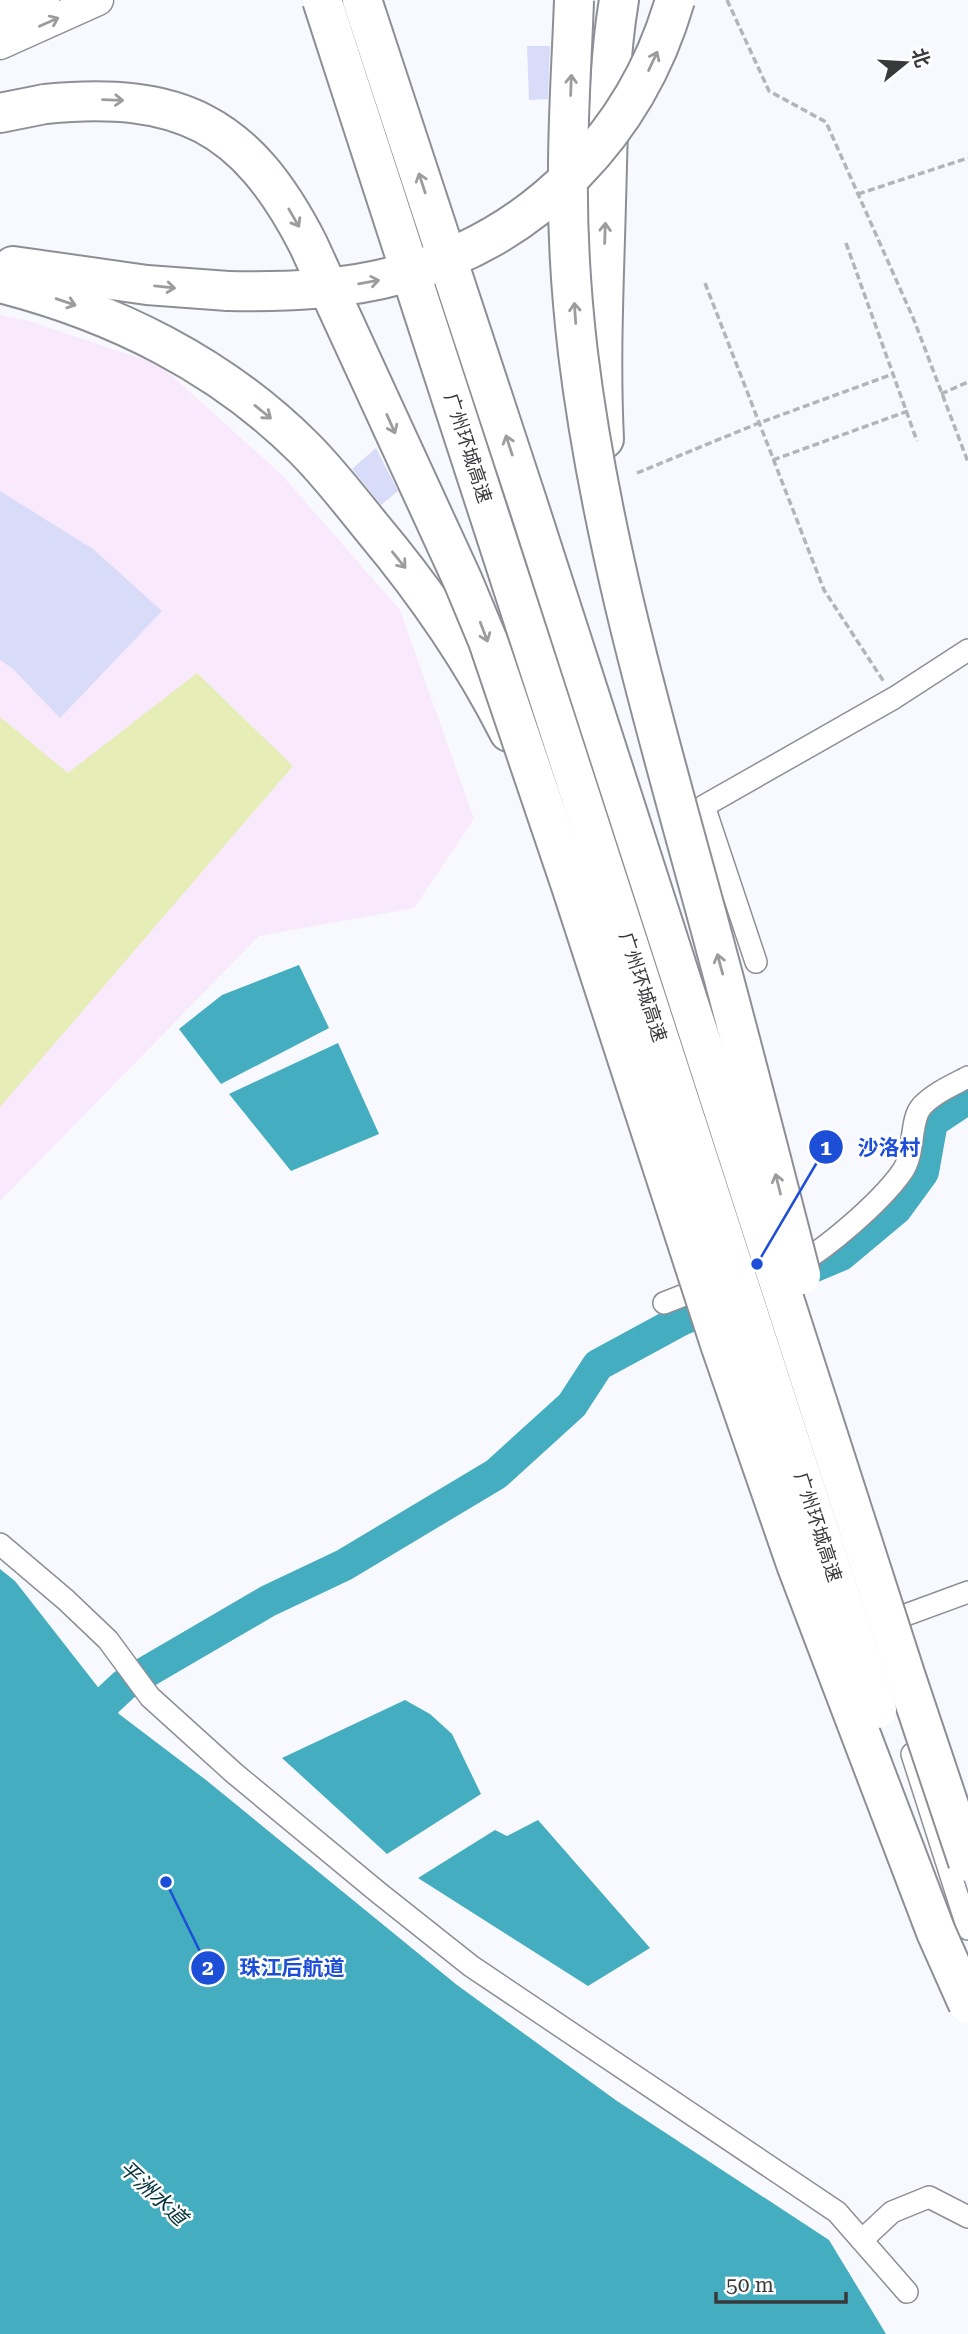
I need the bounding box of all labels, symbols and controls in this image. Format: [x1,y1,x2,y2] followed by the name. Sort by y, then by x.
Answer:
[37,15,59,28] one-way arrow
[870,28,940,98] north arrow
[907,45,935,70] text: 北
[647,51,661,72] one-way arrow
[564,74,577,97] one-way arrow
[101,94,124,107] one-way arrow
[415,172,428,194] one-way arrow
[288,208,302,228] one-way arrow
[599,221,612,244] one-way arrow
[357,274,380,288] one-way arrow
[153,280,176,293] one-way arrow
[54,297,76,309] one-way arrow
[568,302,581,324] one-way arrow
[439,390,497,506] street label: 广州环城高速
[254,404,272,420] one-way arrow
[385,413,398,434] one-way arrow
[501,435,514,457] one-way arrow
[391,550,407,568] one-way arrow
[479,620,492,642] one-way arrow
[614,929,672,1045] street label: 广州环城高速
[713,953,726,975] one-way arrow
[808,1126,934,1168] callout: 沙洛村
[820,1136,832,1160] text: 1
[858,1136,921,1160] text: 沙洛村
[771,1173,784,1196] one-way arrow
[789,1469,847,1585] street label: 广州环城高速
[191,1947,359,1989] callout: 珠江后航道
[202,1956,214,1980] text: 2
[240,1956,345,1980] text: 珠江后航道
[114,2156,194,2232] water label: 平洲水道
[716,2260,846,2304] scale bar
[726,2273,774,2297] text: 50 m

